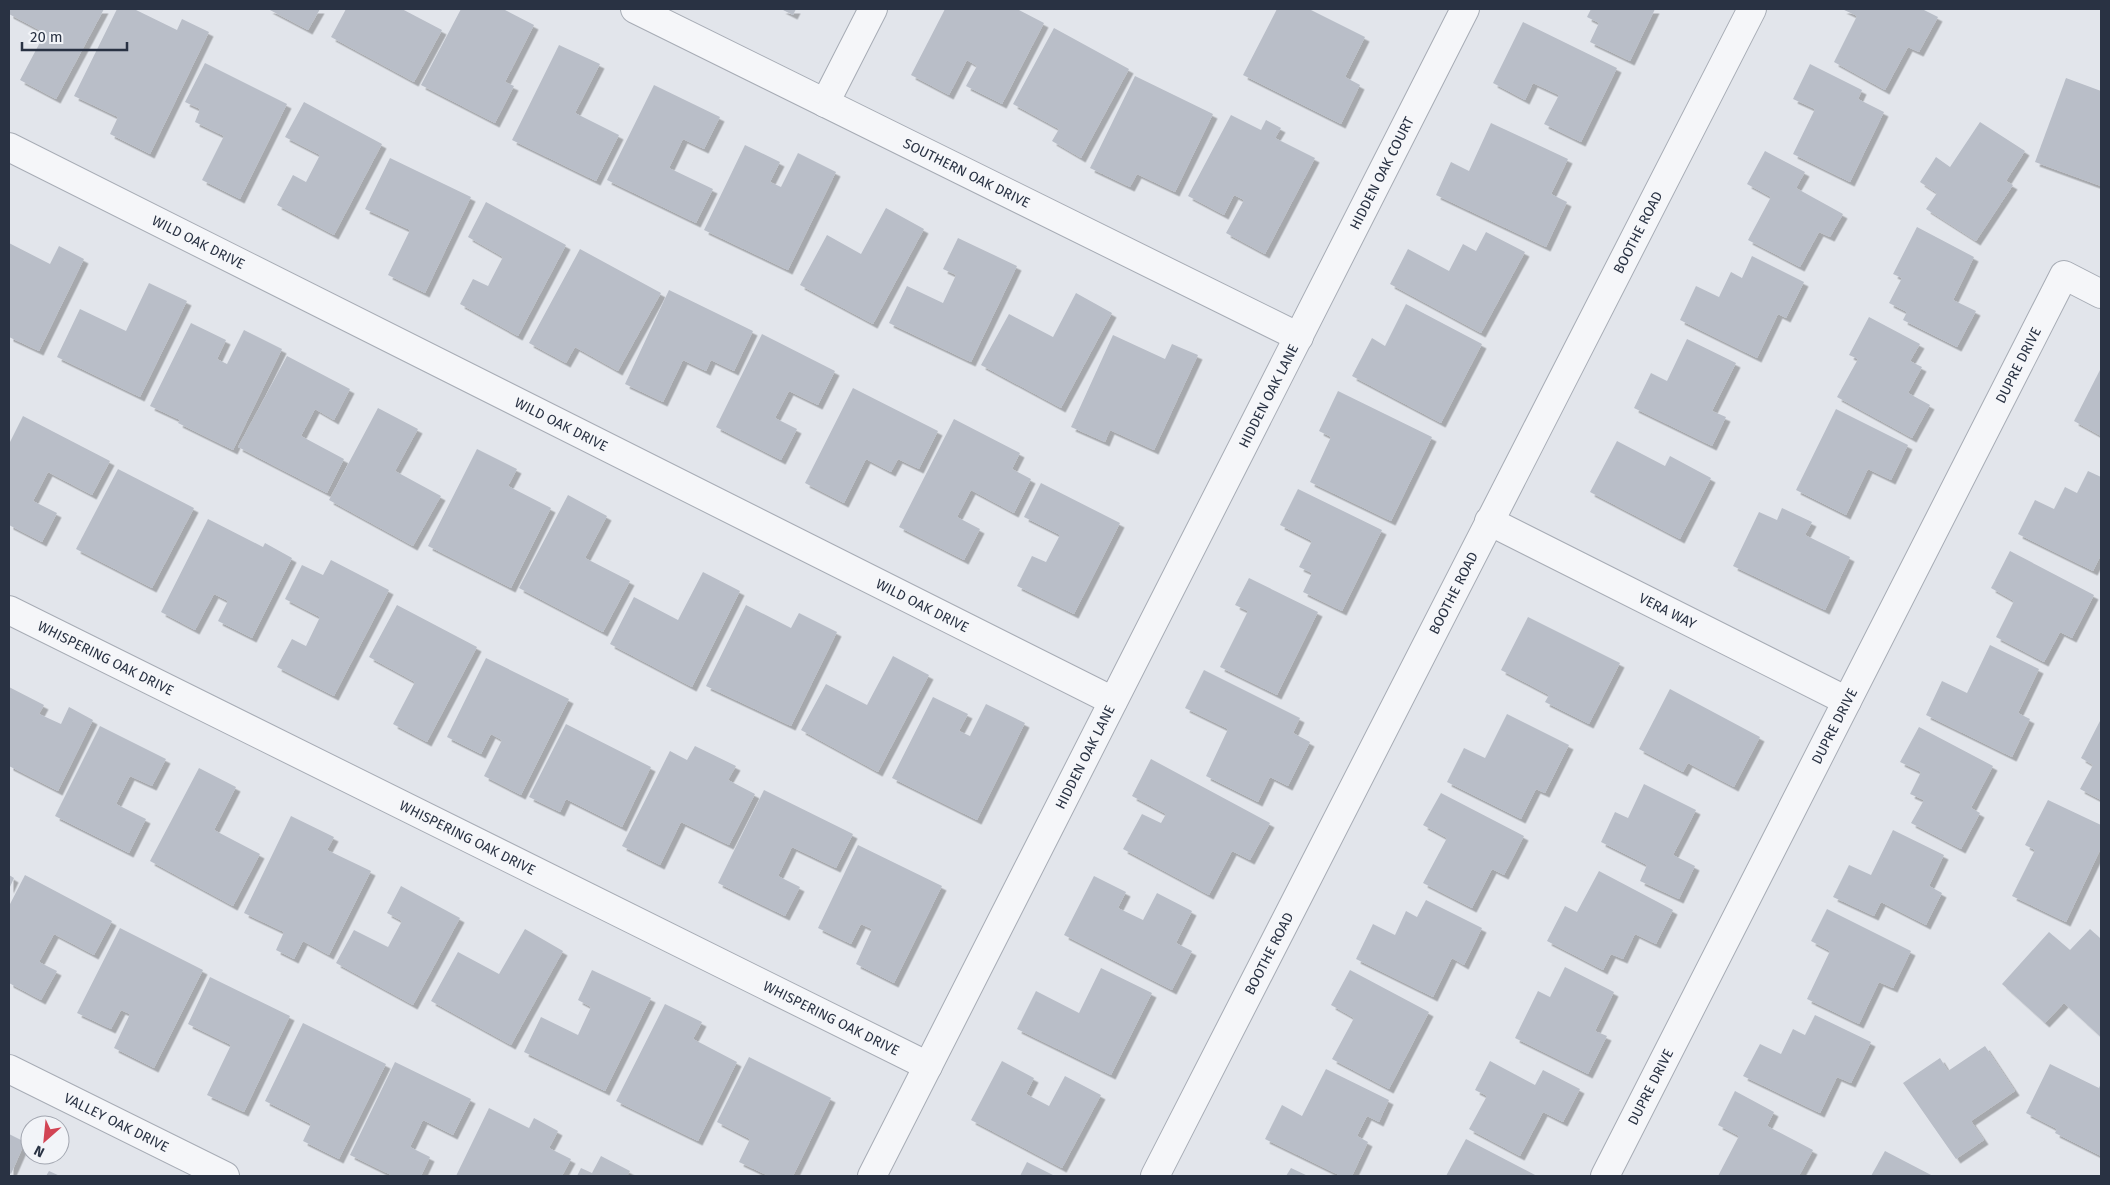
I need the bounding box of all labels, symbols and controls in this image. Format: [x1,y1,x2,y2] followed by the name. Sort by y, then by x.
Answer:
[22,20,128,52] scale bar
[30,28,63,46] text: 20 m
[1346,113,1418,232] street label: HIDDEN OAK COURT
[901,134,1033,211] street label: SOUTHERN OAK DRIVE
[1610,188,1666,276] street label: BOOTHE ROAD
[149,212,248,273] street label: WILD OAK DRIVE
[1992,324,2045,406] street label: DUPRE DRIVE
[1235,341,1302,451] street label: HIDDEN OAK LANE
[512,394,611,455] street label: WILD OAK DRIVE
[1425,549,1481,637] street label: BOOTHE ROAD
[873,575,972,636] street label: WILD OAK DRIVE
[1636,589,1700,633] street label: VERA WAY
[35,617,177,699] street label: WHISPERING OAK DRIVE
[1808,685,1861,767] street label: DUPRE DRIVE
[1051,702,1118,812] street label: HIDDEN OAK LANE
[397,797,539,878] street label: WHISPERING OAK DRIVE
[1241,909,1297,998] street label: BOOTHE ROAD
[760,977,902,1059] street label: WHISPERING OAK DRIVE
[1624,1046,1677,1128] street label: DUPRE DRIVE
[61,1089,172,1155] street label: VALLEY OAK DRIVE
[20,1115,70,1165] north arrow
[31,1141,47,1161] text: N

